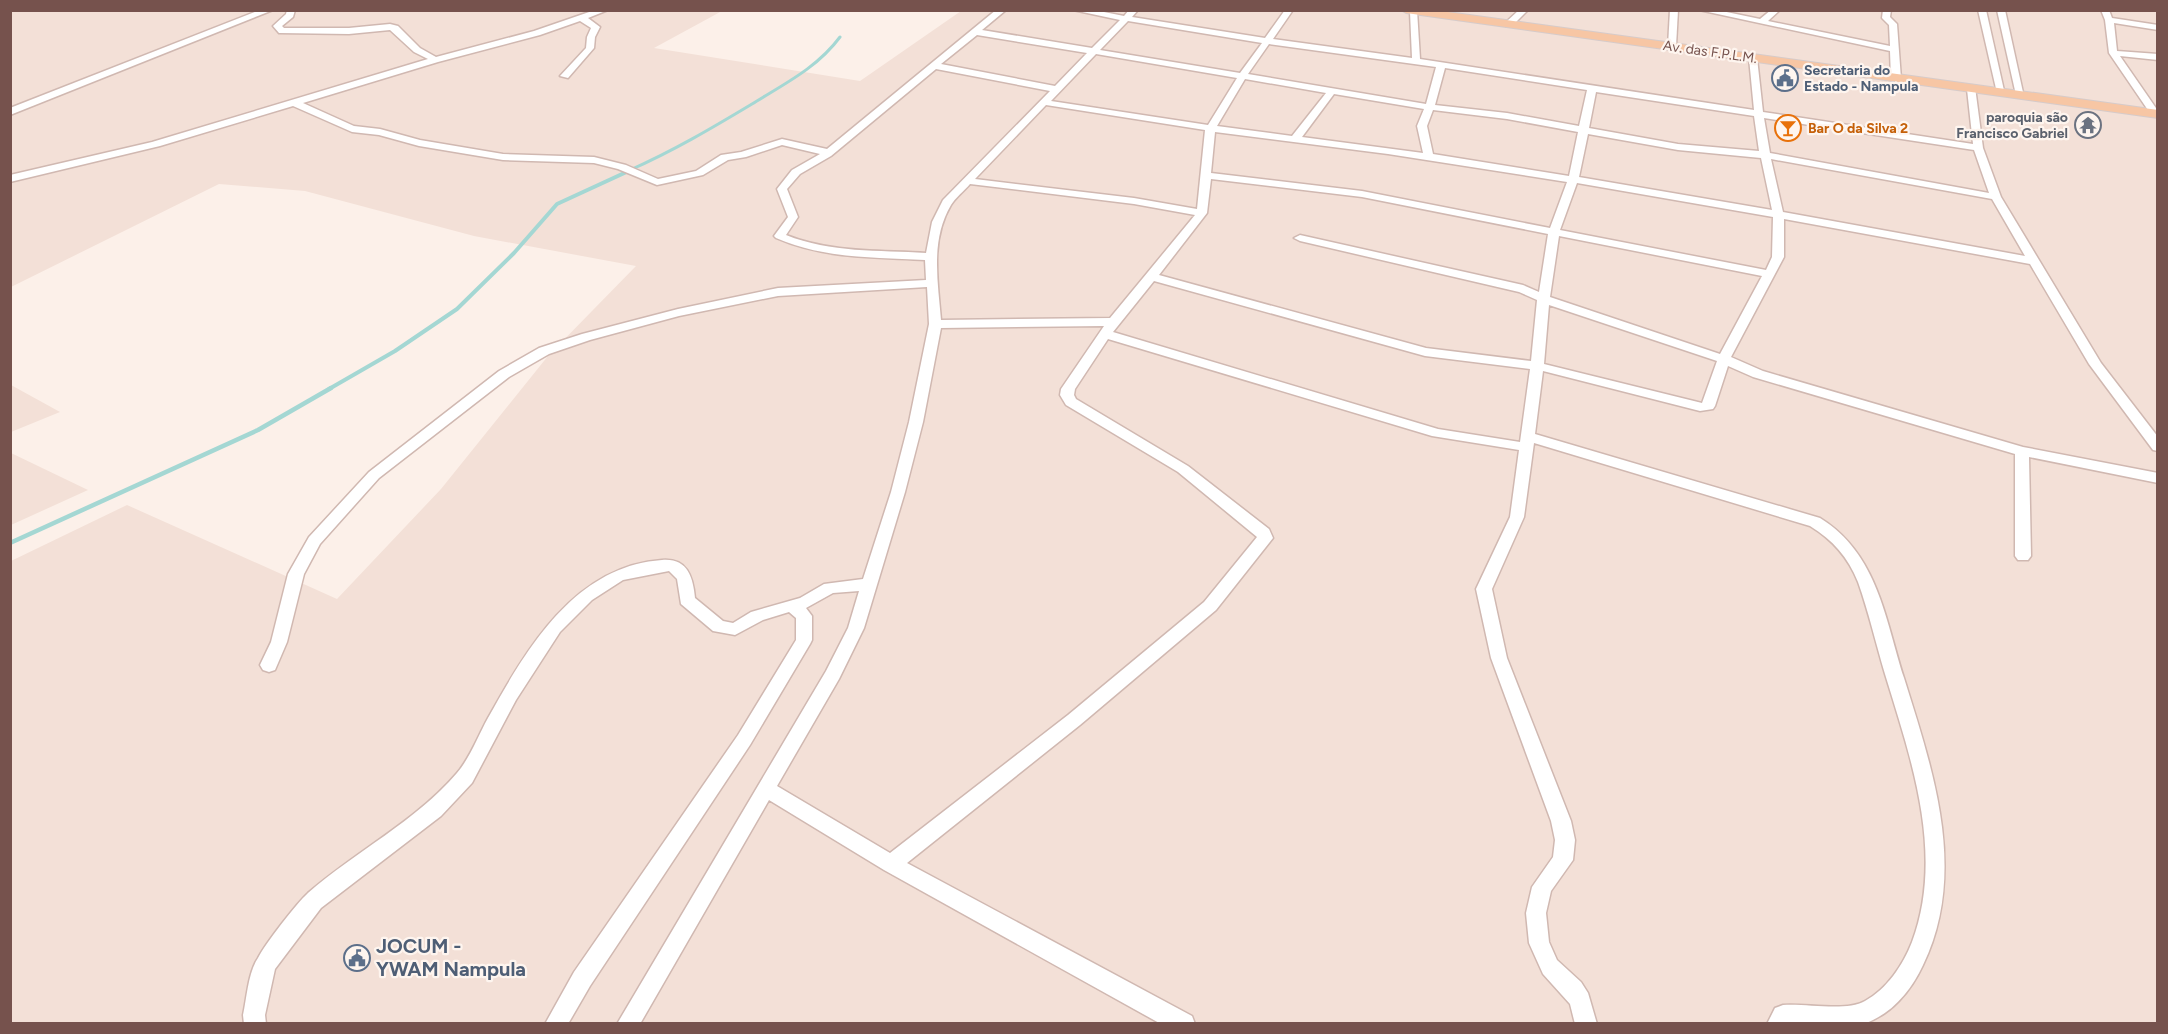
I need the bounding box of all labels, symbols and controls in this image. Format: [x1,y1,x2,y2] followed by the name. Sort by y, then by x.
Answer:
[1662,37,1758,67] street label: Av. das F.P.L.M.
[1804,62,1918,95] place label: Secretaria do Estado - Nampula
[1770,63,1800,93] public building icon: Secretaria do Estado - Nampula
[1956,109,2068,142] place label: paroquia são Francisco Gabriel
[2073,110,2103,140] temple icon: paroquia são Francisco Gabriel
[1773,113,1803,143] bar icon: Bar O da Silva 2
[1808,120,1908,137] place label: Bar O da Silva 2
[376,934,526,981] place label: JOCUM - YWAM Nampula
[342,943,372,973] public building icon: JOCUM - YWAM Nampula

